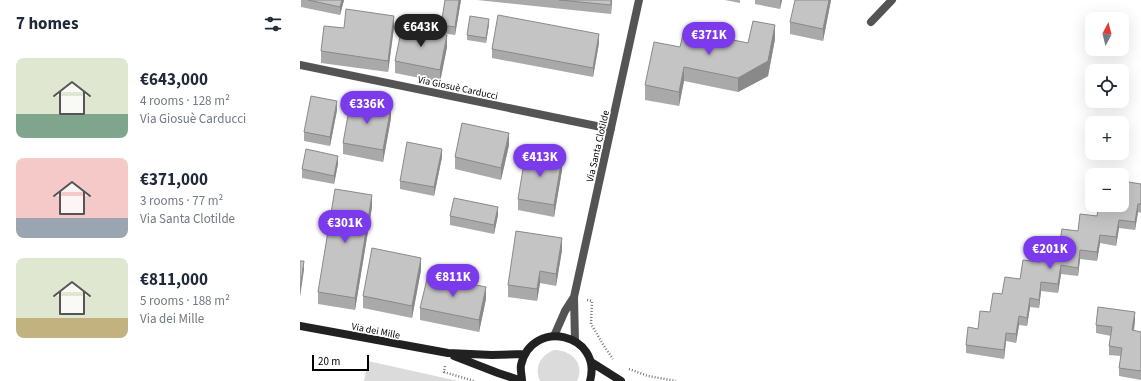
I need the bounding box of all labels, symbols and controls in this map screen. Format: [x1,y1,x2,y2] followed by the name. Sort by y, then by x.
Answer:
[16,12,78,36] text: 7 homes
[1085,12,1129,56] north arrow
[1085,12,1129,212] map controls
[262,13,284,35] icon: filters
[393,14,449,48] pin: €643K
[403,18,439,36] text: €643K
[681,22,737,56] pin: €371K
[691,26,727,44] text: €371K
[1085,64,1129,108] button: locate
[140,68,208,92] text: €643,000
[416,73,499,103] street label: Via Giosuè Carducci
[48,74,96,122] icon: home
[339,91,395,125] pin: €336K
[140,92,230,110] text: 4 rooms · 128 m²
[349,95,385,113] text: €336K
[583,109,613,183] street label: Via Santa Clotilde
[140,110,246,128] text: Via Giosuè Carducci
[1085,116,1129,160] button: +
[512,144,568,178] pin: €413K
[522,148,558,166] text: €413K
[140,168,208,192] text: €371,000
[1085,168,1129,212] button: −
[48,174,96,222] icon: home
[140,192,223,210] text: 3 rooms · 77 m²
[140,210,235,228] text: Via Santa Clotilde
[317,210,373,244] pin: €301K
[327,214,363,232] text: €301K
[1022,236,1078,270] pin: €201K
[1032,240,1068,258] text: €201K
[425,264,481,298] pin: €811K
[140,268,208,292] text: €811,000
[435,268,471,286] text: €811K
[48,274,96,322] icon: home
[140,292,230,310] text: 5 rooms · 188 m²
[140,310,204,328] text: Via dei Mille
[350,319,401,343] street label: Via dei Mille
[312,353,369,372] scale bar
[318,354,340,369] text: 20 m

